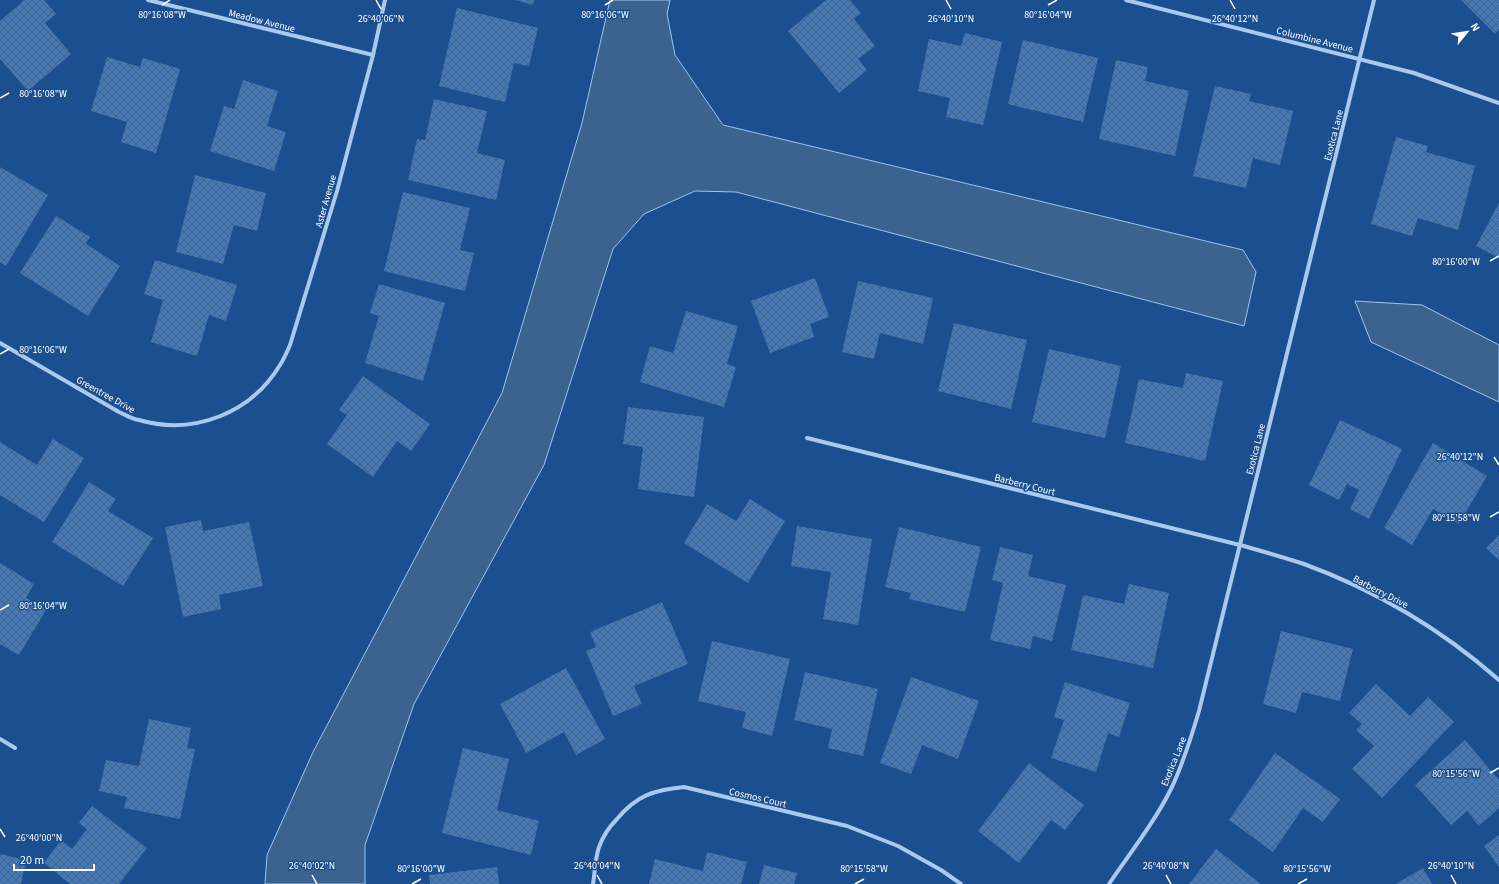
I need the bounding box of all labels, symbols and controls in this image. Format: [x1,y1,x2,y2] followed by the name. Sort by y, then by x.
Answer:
[227,6,297,36] street label: Meadow Avenue
[138,8,186,22] text: 80°16'08"W
[581,8,629,22] text: 80°16'06"W
[1024,8,1072,22] text: 80°16'04"W
[358,12,404,26] text: 26°40'06"N
[928,12,974,26] text: 26°40'10"N
[1212,12,1258,26] text: 26°40'12"N
[1447,12,1487,52] north arrow
[1467,20,1484,34] text: N
[1275,24,1355,56] street label: Columbine Avenue
[19,87,67,101] text: 80°16'08"W
[1321,108,1347,162] street label: Exotica Lane
[312,173,340,229] street label: Aster Avenue
[1432,255,1480,269] text: 80°16'00"W
[19,343,67,357] text: 80°16'06"W
[74,373,137,417] street label: Greentree Drive
[1243,422,1269,476] street label: Exotica Lane
[1437,450,1483,464] text: 26°40'12"N
[993,471,1057,499] street label: Barberry Court
[1432,511,1480,525] text: 80°15'58"W
[1350,572,1411,612] street label: Barberry Drive
[19,599,67,613] text: 80°16'04"W
[1158,735,1190,788] street label: Exotica Lane
[1432,767,1480,781] text: 80°15'56"W
[728,785,788,812] street label: Cosmos Court
[16,831,62,845] text: 26°40'00"N
[14,846,94,872] scale bar
[20,852,44,869] text: 20 m
[289,859,335,873] text: 26°40'02"N
[574,859,620,873] text: 26°40'04"N
[1143,859,1189,873] text: 26°40'08"N
[1428,859,1474,873] text: 26°40'10"N
[397,862,445,876] text: 80°16'00"W
[840,862,888,876] text: 80°15'58"W
[1283,862,1331,876] text: 80°15'56"W

